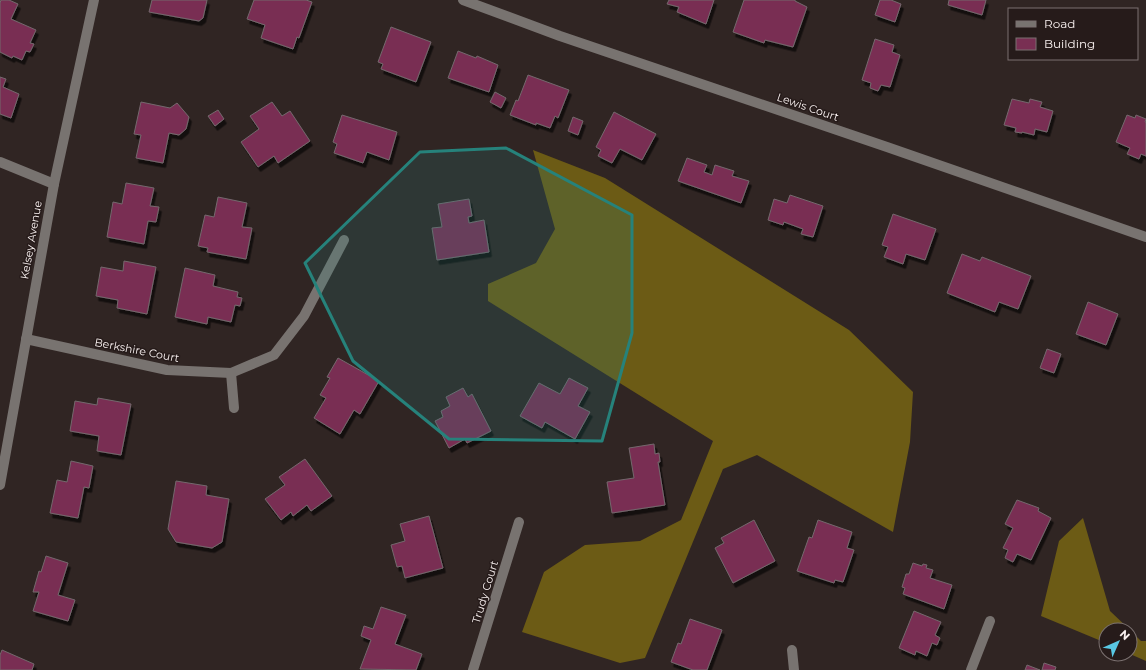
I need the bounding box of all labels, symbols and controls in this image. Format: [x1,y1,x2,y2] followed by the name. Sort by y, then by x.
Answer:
[1008,8,1138,60] legend
[1044,16,1075,31] text: Road
[1044,36,1095,51] text: Building
[775,90,841,124] street label: Lewis Court
[17,199,45,280] street label: Kelsey Avenue
[93,335,181,365] street label: Berkshire Court
[469,558,501,625] street label: Trudy Court
[1098,622,1138,662] north arrow
[1117,627,1133,643] text: N

